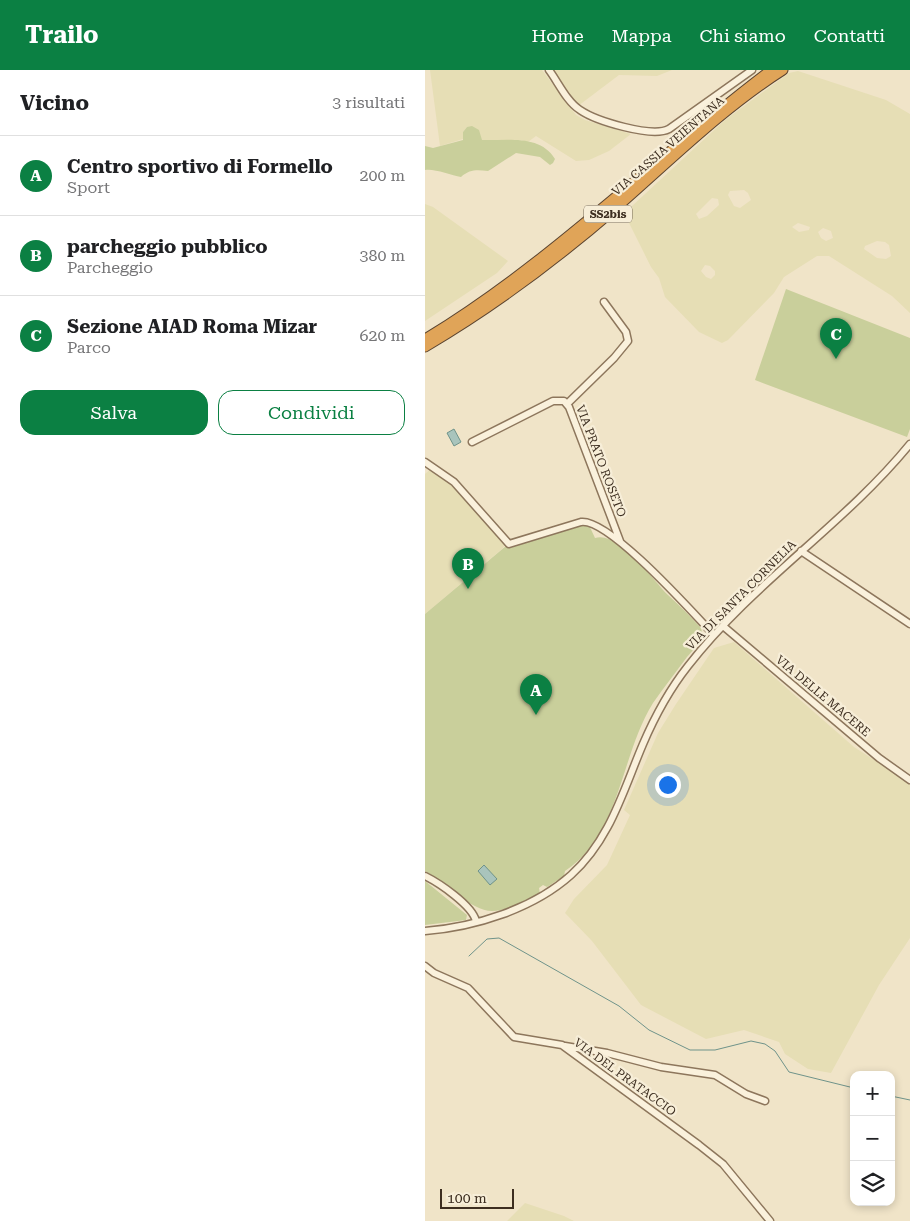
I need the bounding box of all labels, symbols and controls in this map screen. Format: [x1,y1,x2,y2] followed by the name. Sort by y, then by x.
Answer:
[25,21,99,49] text: Trailo
[531,25,584,46] text: Home
[612,25,671,46] text: Mappa
[699,25,786,46] text: Chi siamo
[814,25,885,46] text: Contatti
[20,91,89,115] text: Vicino
[332,93,405,112] text: 3 risultati
[609,93,727,199] street label: VIA CASSIA VEIENTANA
[67,155,333,178] text: Centro sportivo di Formello
[30,166,42,185] text: A
[359,166,405,185] text: 200 m
[67,178,110,197] text: Sport
[584,206,632,222] road number: SS2bis
[67,235,268,258] text: parcheggio pubblico
[30,246,42,265] text: B
[359,246,405,265] text: 380 m
[67,258,153,277] text: Parcheggio
[67,315,317,338] text: Sezione AIAD Roma Mizar
[820,318,852,359] pin: C
[30,326,42,345] text: C
[359,326,405,345] text: 620 m
[67,338,111,357] text: Parco
[20,390,208,435] button: Salva
[218,390,405,435] button: Condividi
[573,403,629,519] street label: VIA PRATO ROSETO
[683,537,799,653] street label: VIA DI SANTA CORNELIA
[452,548,484,589] pin: B
[773,652,873,740] street label: VIA DELLE MACERE
[520,674,552,715] pin: A
[655,772,681,798] your location
[571,1035,679,1119] street label: VIA DEL PRATACCIO
[850,1071,895,1206] map controls
[850,1071,895,1116] button: +
[850,1116,895,1161] button: −
[850,1161,895,1206] button: layers
[440,1186,514,1209] scale bar
[447,1190,487,1206] text: 100 m

